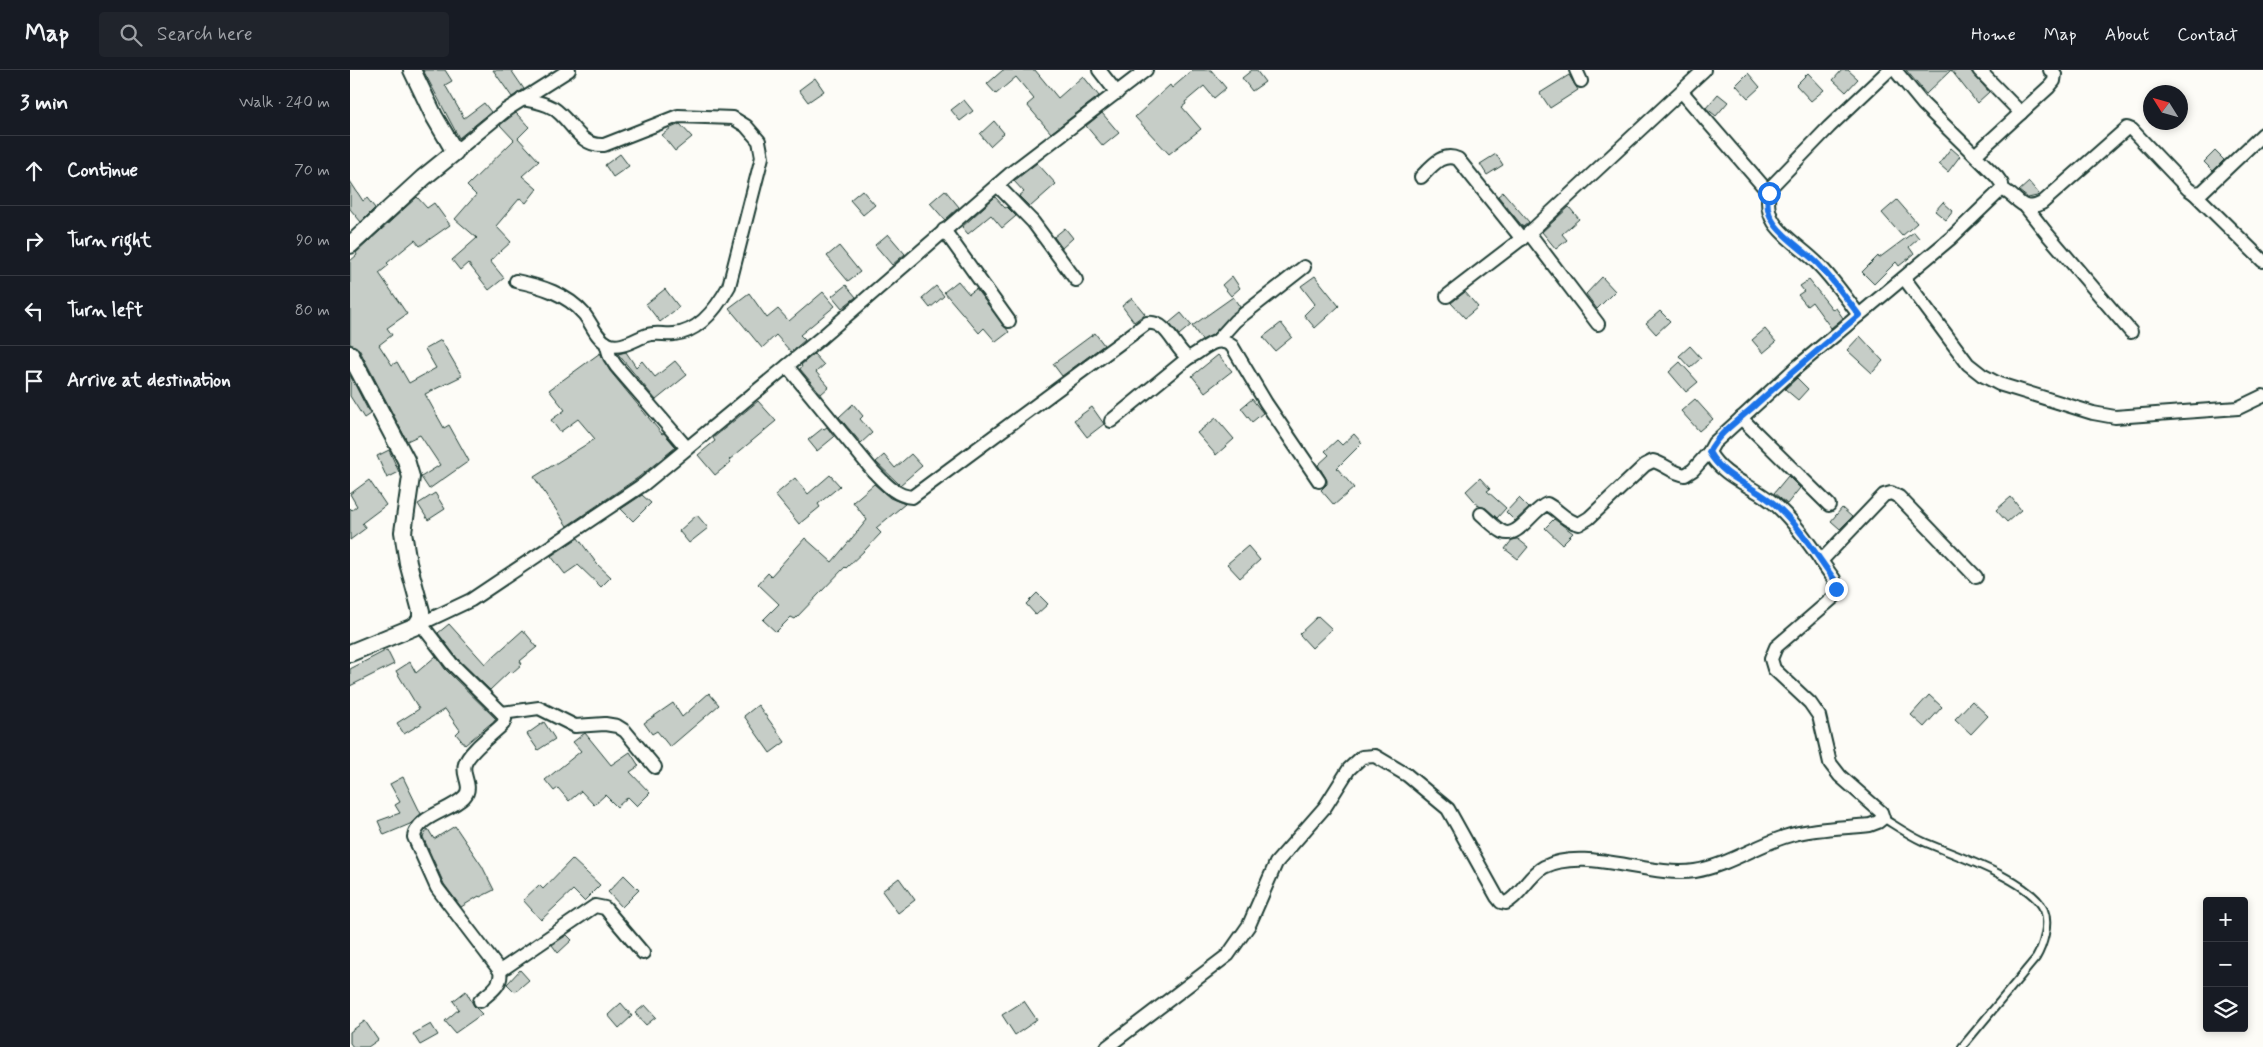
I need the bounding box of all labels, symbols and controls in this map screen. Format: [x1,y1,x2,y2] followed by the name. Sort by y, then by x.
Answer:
[99,12,449,57] search box
[25,19,69,50] text: Map
[117,21,145,49] icon: search
[157,22,253,47] text: Search here
[1971,23,2016,47] text: Home
[2044,23,2077,47] text: Map
[2105,23,2149,47] text: About
[2177,23,2238,47] text: Contact
[2143,85,2188,130] north arrow
[20,89,68,117] text: 3 min
[239,92,330,113] text: Walk · 240 m
[20,157,48,185] icon: ahead
[67,158,138,183] text: Continue
[294,160,330,181] text: 70 m
[1758,182,1781,205] route start
[20,227,48,255] icon: right
[67,228,151,253] text: Turn right
[296,230,330,251] text: 90 m
[20,297,48,325] icon: left
[67,298,143,323] text: Turn left
[295,300,330,321] text: 80 m
[20,367,48,395] icon: arrive
[67,368,231,393] text: Arrive at destination
[1825,578,1848,601] route end
[2203,897,2248,1032] map controls
[2203,897,2248,942] button: +
[2203,942,2248,987] button: −
[2203,987,2248,1032] button: layers

